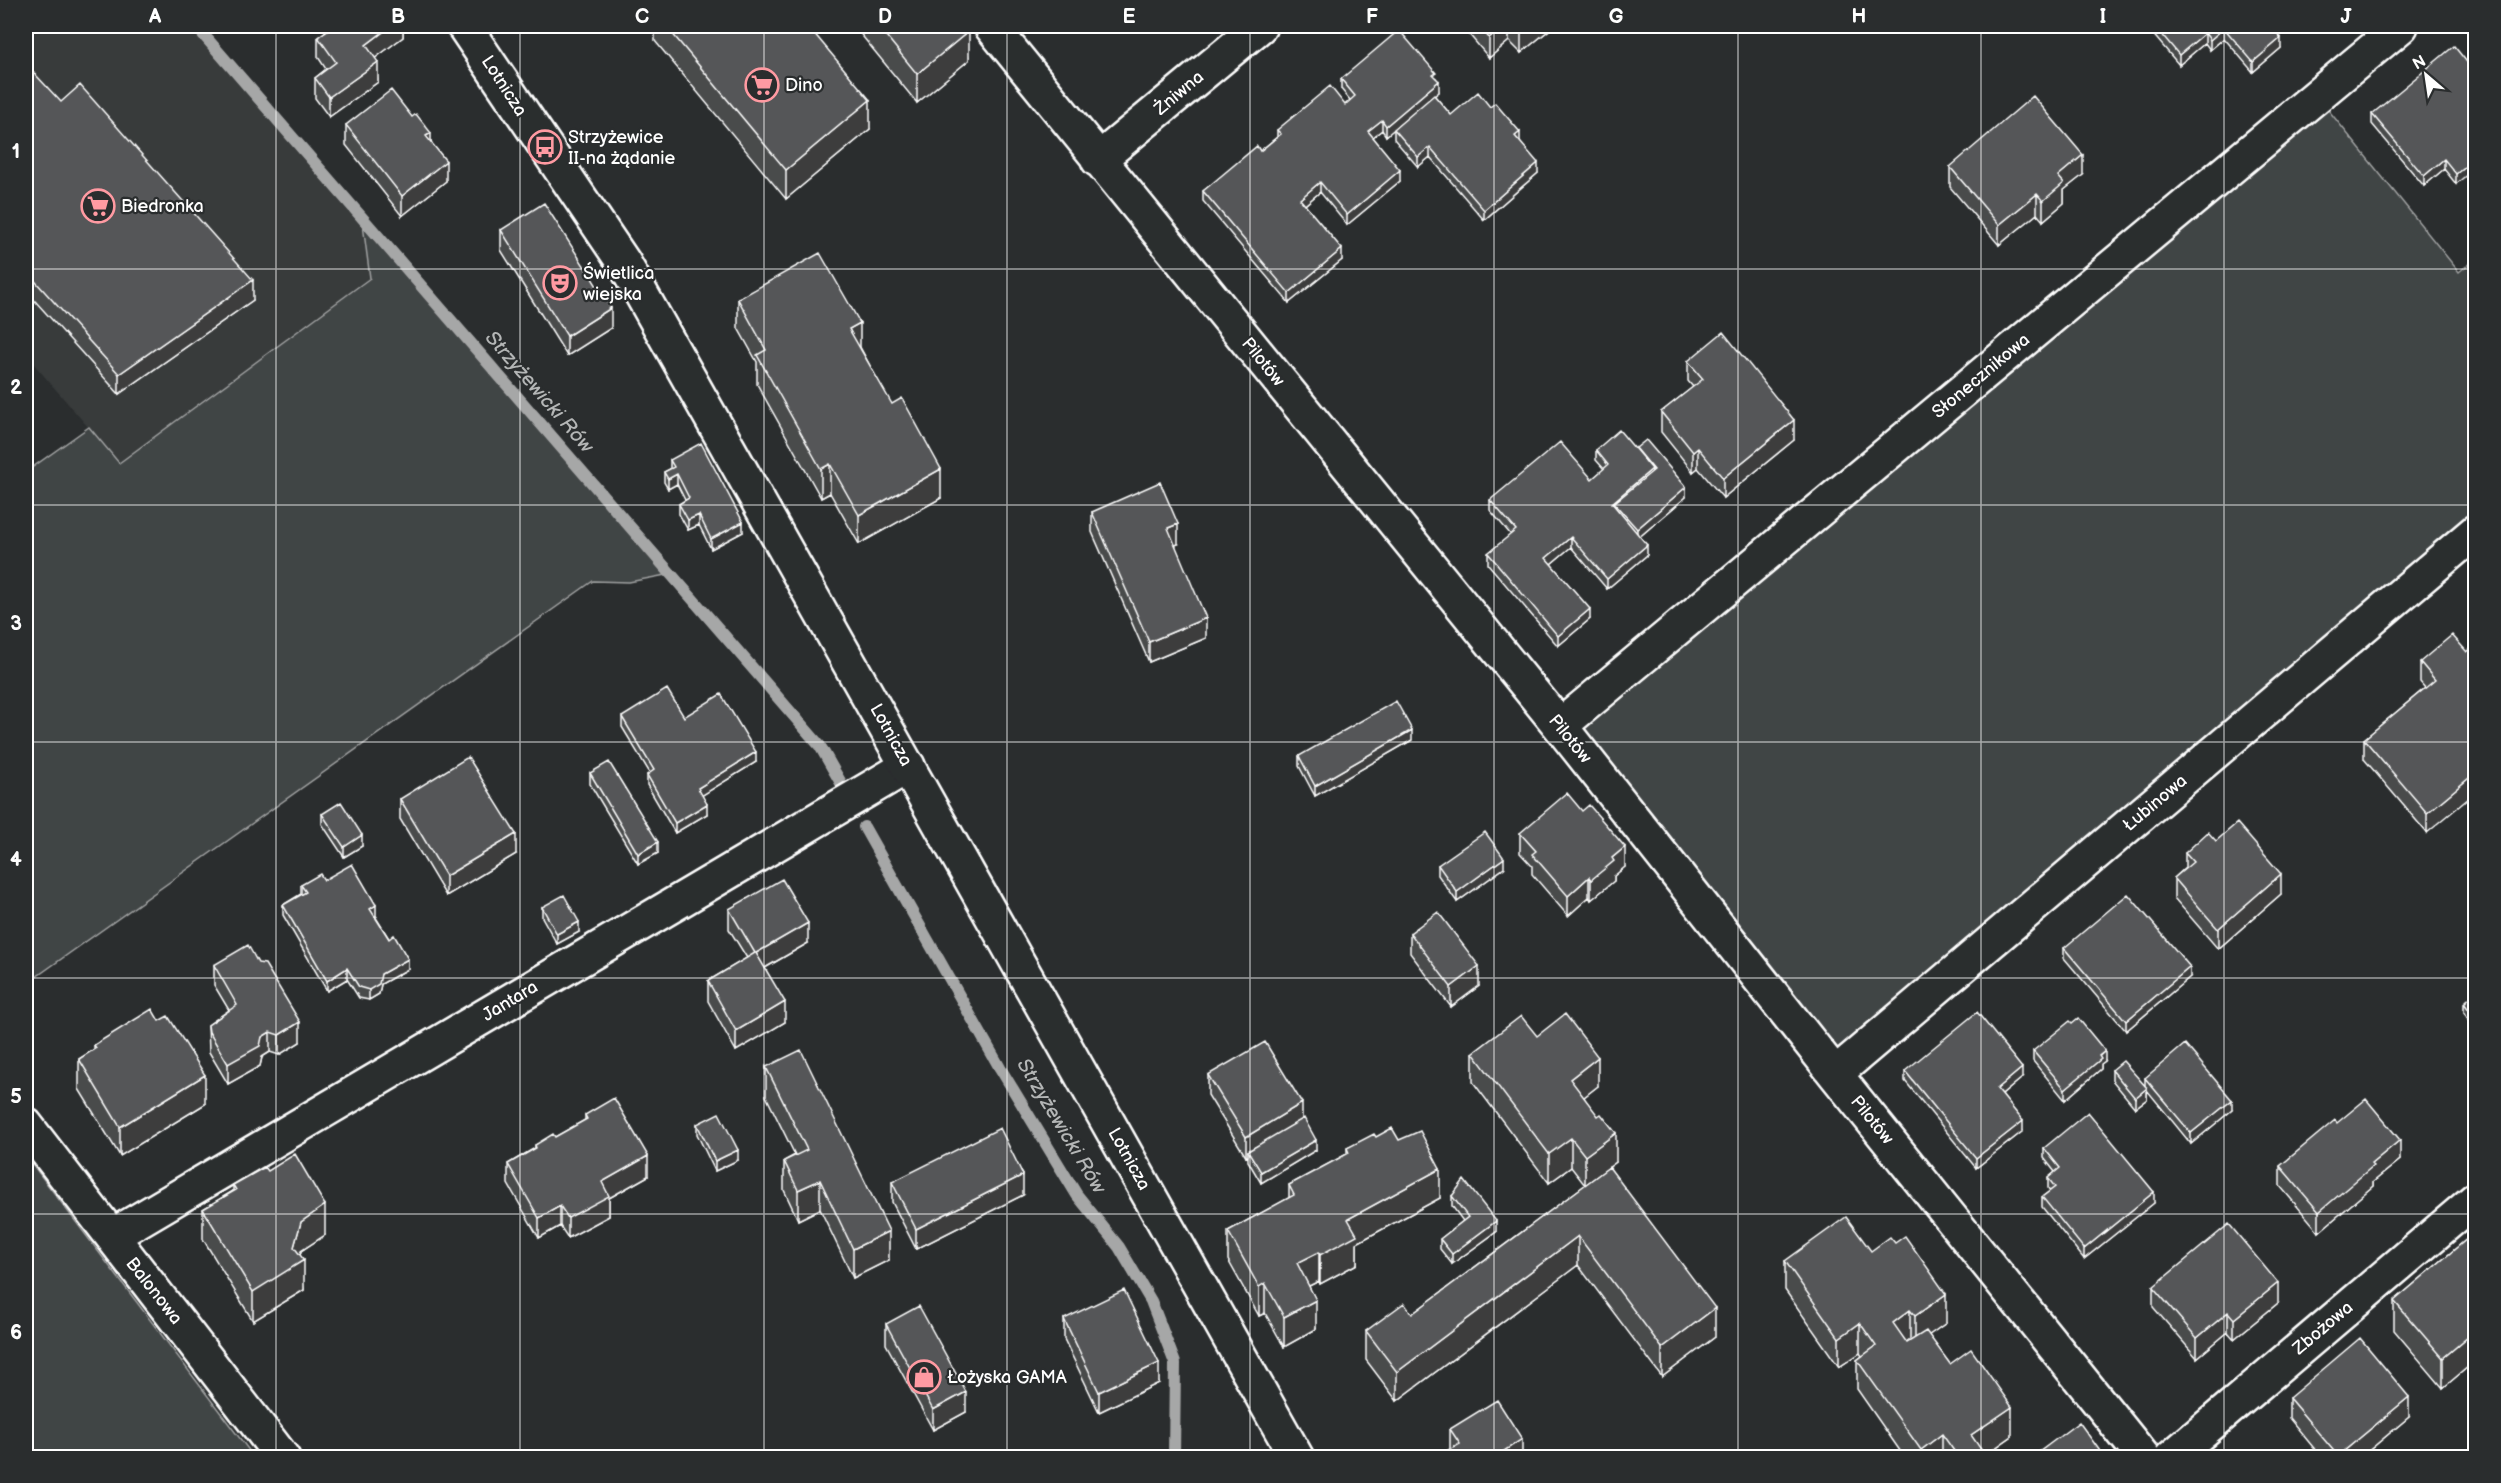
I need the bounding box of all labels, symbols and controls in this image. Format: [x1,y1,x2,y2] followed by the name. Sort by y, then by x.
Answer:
[148,5,162,29] text: A
[391,5,405,29] text: B
[635,5,649,29] text: C
[878,5,892,29] text: D
[1123,5,1136,29] text: E
[1366,5,1378,29] text: F
[1609,5,1624,29] text: G
[1852,5,1866,29] text: H
[2100,5,2106,29] text: I
[2341,5,2353,29] text: J
[2396,45,2456,105] north arrow
[477,52,531,120] street label: Lotnicza
[2410,52,2429,74] text: N
[1149,66,1208,120] street label: Żniwna
[744,67,780,103] supermarket icon: Dino
[785,75,823,96] place label: Dino
[568,127,675,169] place label: Strzyżewice II-na żądanie
[527,129,563,165] bus stop icon: Strzyżewice II-na żądanie
[12,140,20,164] text: 1
[80,188,116,224] supermarket icon: Biedronka
[121,196,204,217] place label: Biedronka
[583,261,654,305] place label: Świetlica wiejska
[542,265,578,301] theatre icon: Świetlica wiejska
[480,326,599,459] water label: Strzyżewicki Rów
[1928,329,2034,423] street label: Słonecznikowa
[1237,333,1289,391] street label: Pilotów
[10,376,22,400] text: 2
[10,612,22,636] text: 3
[865,700,917,770] street label: Lotnicza
[1544,710,1596,768] street label: Pilotów
[2119,770,2191,836] street label: Łubinowa
[10,848,22,872] text: 4
[478,976,542,1026] street label: Jantara
[1011,1054,1112,1199] water label: Strzyżewicki Rów
[10,1085,22,1109] text: 5
[1846,1091,1898,1149] street label: Pilotów
[1103,1124,1155,1194] street label: Lotnicza
[121,1253,187,1329] street label: Balonowa
[2288,1297,2357,1360] street label: Zbożowa
[10,1321,22,1345] text: 6
[906,1359,942,1395] shop icon: Łożyska GAMA
[947,1367,1067,1388] place label: Łożyska GAMA

